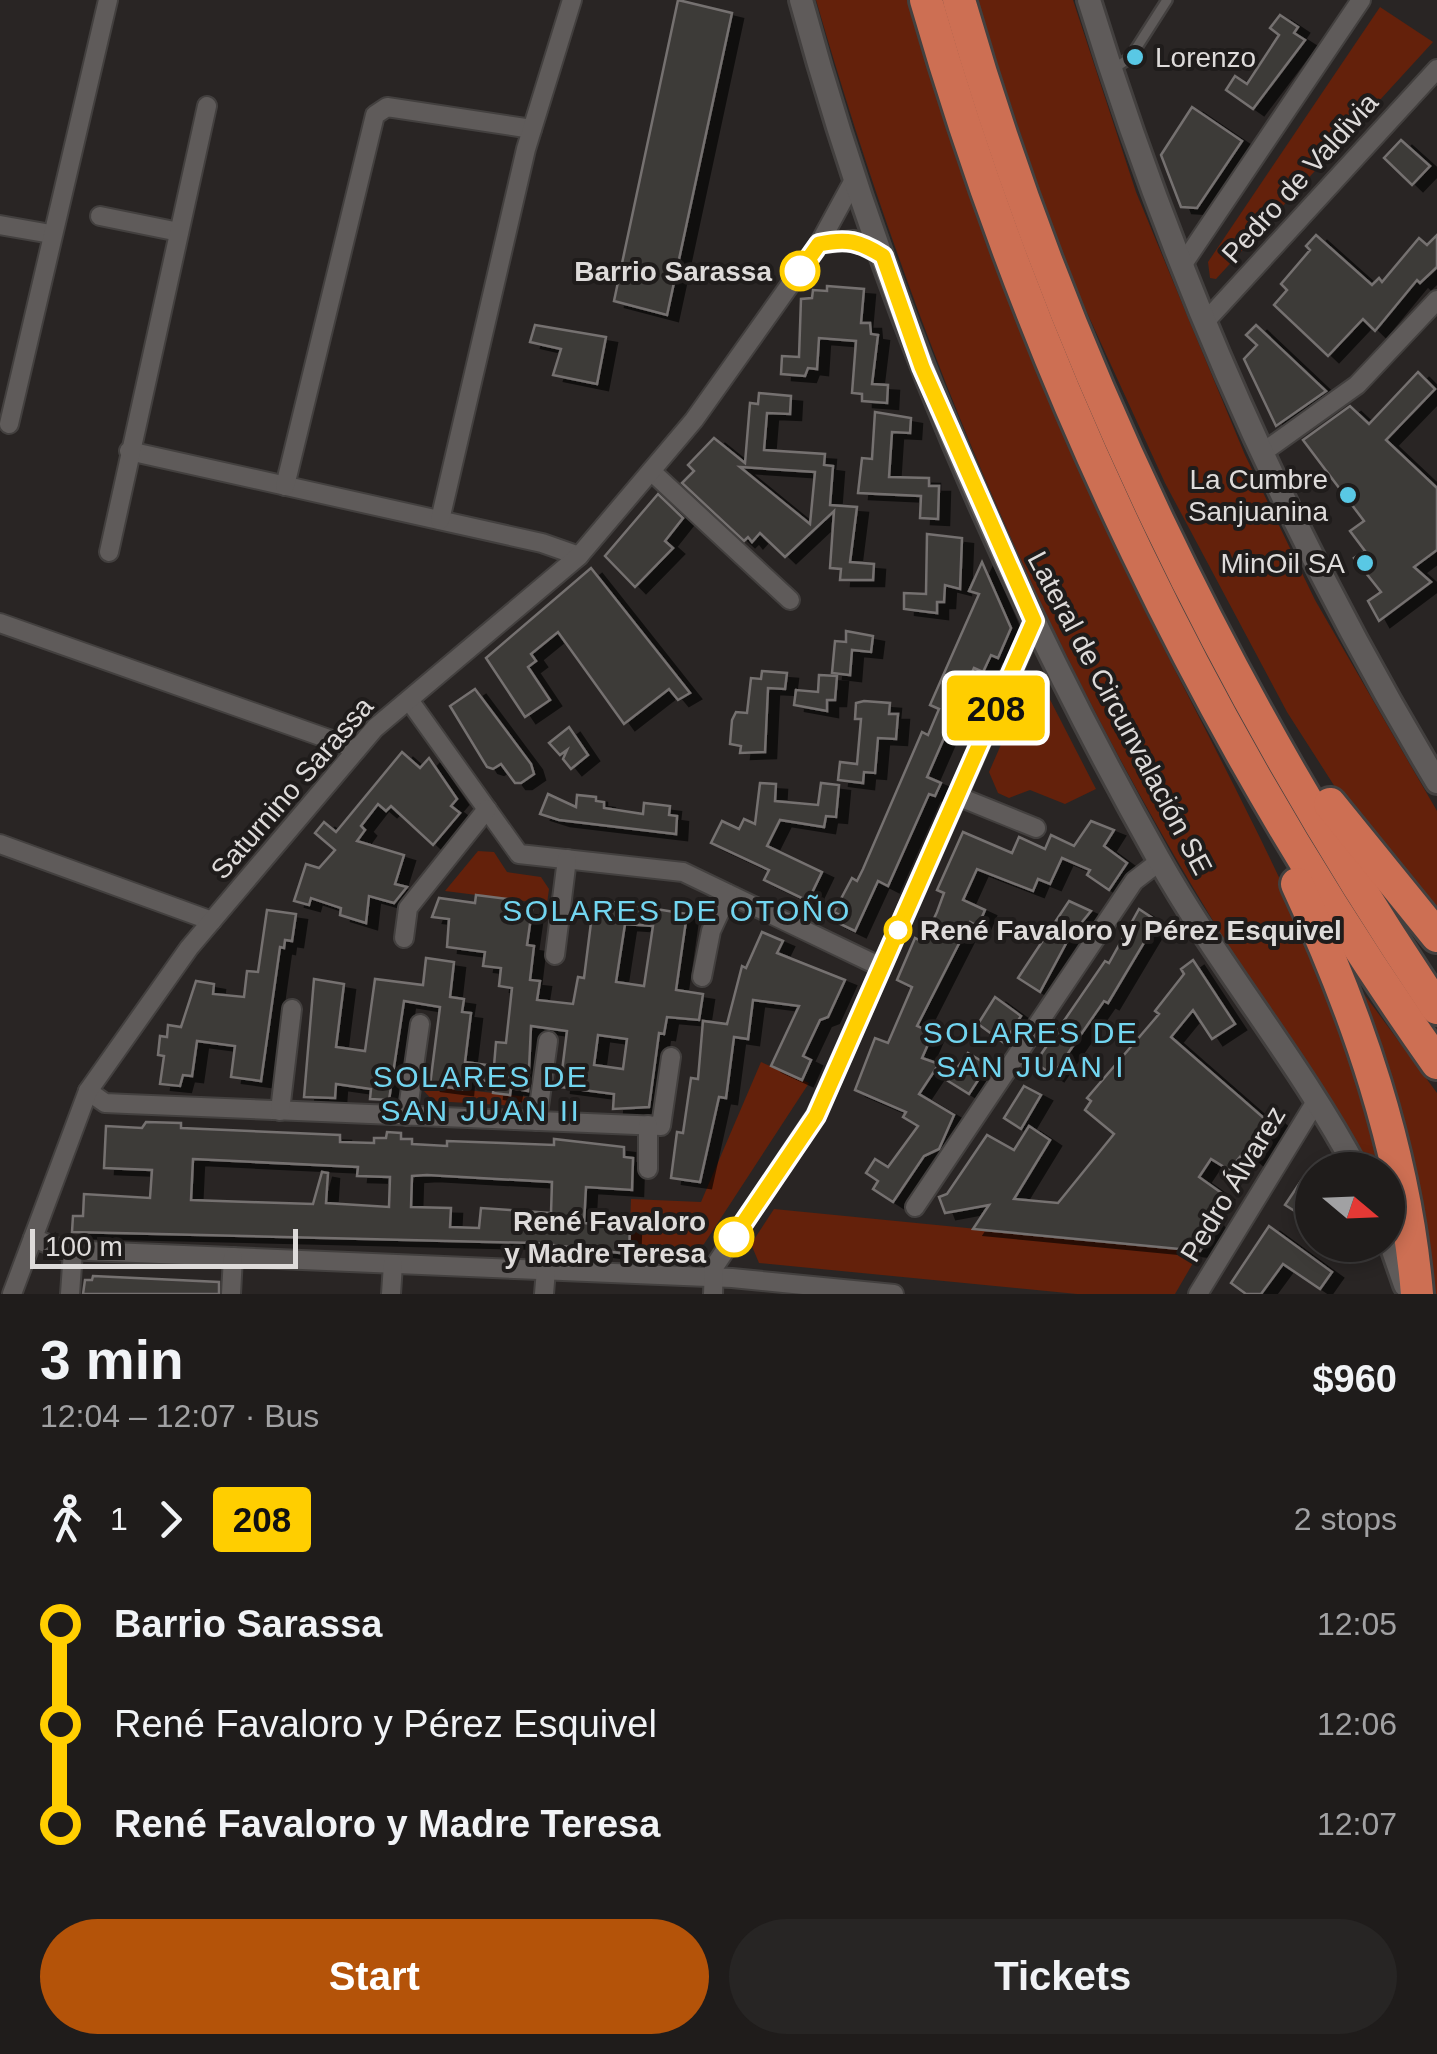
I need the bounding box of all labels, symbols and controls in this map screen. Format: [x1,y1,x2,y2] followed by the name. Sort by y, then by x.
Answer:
[1155,42,1256,73] place label: Lorenzo
[1124,46,1146,68] marker: Lorenzo
[1216,87,1385,269] street label: Pedro de Valdivia
[781,252,819,290] marker: Barrio Sarassa
[574,256,772,287] place label: Barrio Sarassa
[1188,464,1328,527] place label: La Cumbre Sanjuanina
[1337,484,1359,506] marker: La Cumbre Sanjuanina
[1022,546,1218,880] street label: Lateral de Circunvalación SE
[1221,548,1345,579] place label: MinOil SA
[1354,552,1376,574] marker: MinOil SA
[938,676,1054,740] line badge: 208
[967,689,1025,728] text: 208
[205,691,380,885] street label: Saturnino Sarassa
[502,894,852,927] district label: SOLARES DE OTOÑO
[920,915,1342,946] place label: René Favaloro y Pérez Esquivel
[885,917,911,943] marker: René Favaloro y Pérez Esquivel
[923,1016,1139,1083] district label: SOLARES DE SAN JUAN I
[373,1060,589,1127] district label: SOLARES DE SAN JUAN II
[1174,1101,1292,1267] street label: Pedro Álvarez
[1295,1152,1405,1262] north arrow
[1295,1152,1405,1262] map controls
[504,1206,706,1269] place label: René Favaloro y Madre Teresa
[715,1218,753,1256] marker: René Favaloro y Madre Teresa
[30,1224,298,1268] scale bar
[45,1231,123,1262] text: 100 m
[40,1329,184,1391] text: 3 min
[1312,1358,1397,1400] text: $960
[40,1398,319,1434] text: 12:04 – 12:07 · Bus
[40,1492,95,1547] icon: walk
[143,1492,198,1547] icon: forward
[233,1500,291,1539] text: 208
[110,1501,128,1537] text: 1
[1294,1501,1397,1537] text: 2 stops
[114,1603,382,1645] text: Barrio Sarassa
[1317,1606,1397,1642] text: 12:05
[114,1703,657,1745] text: René Favaloro y Pérez Esquivel
[1317,1706,1397,1742] text: 12:06
[114,1803,660,1845] text: René Favaloro y Madre Teresa
[1317,1806,1397,1842] text: 12:07
[40,1919,709,2034] button: Start
[729,1919,1397,2034] button: Tickets

